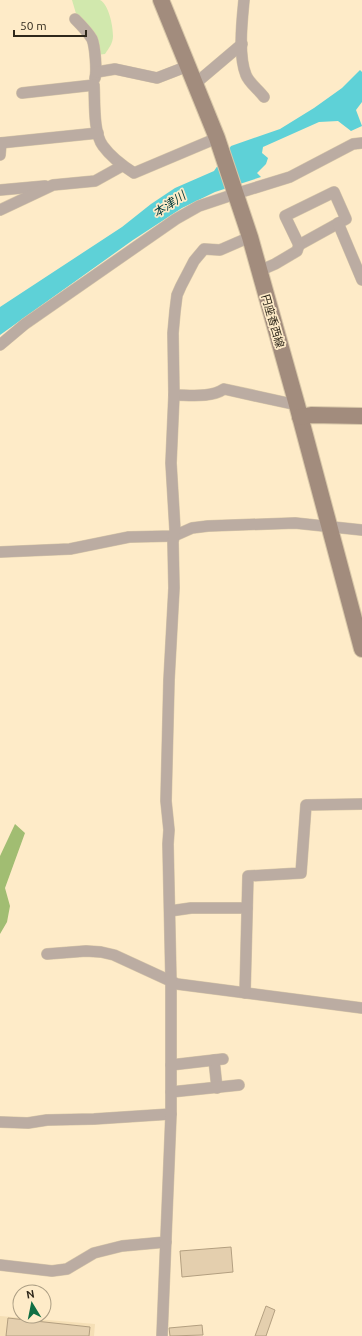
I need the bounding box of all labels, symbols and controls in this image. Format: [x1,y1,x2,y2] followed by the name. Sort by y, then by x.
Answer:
[14,12,86,38] scale bar
[20,19,47,32] text: 50 m
[150,187,189,219] water label: 本津川
[260,293,286,349] street label: 円座香西線
[12,1284,52,1324] north arrow
[25,1288,35,1301] text: N

